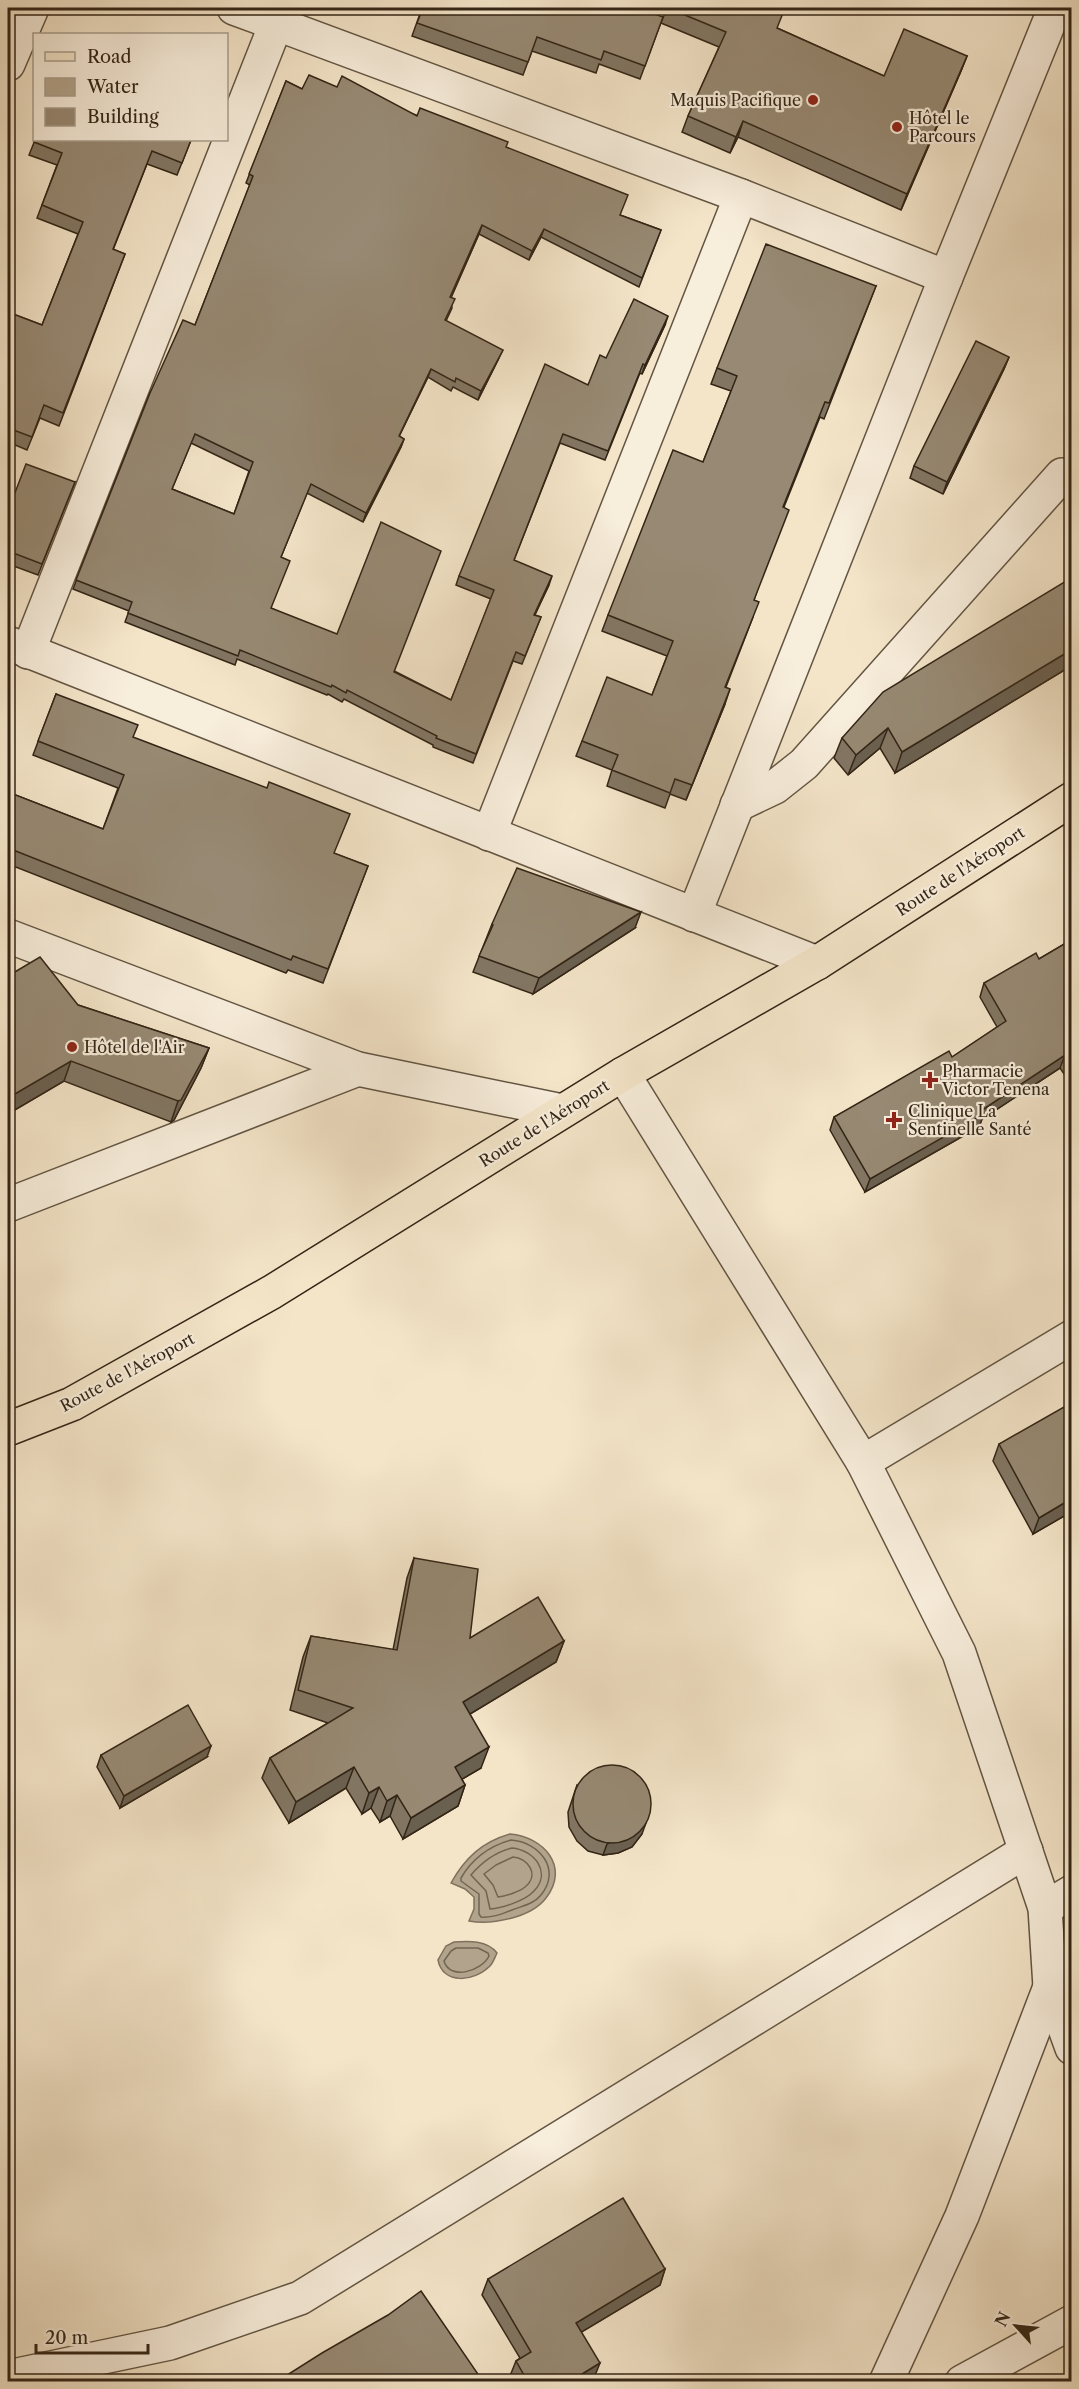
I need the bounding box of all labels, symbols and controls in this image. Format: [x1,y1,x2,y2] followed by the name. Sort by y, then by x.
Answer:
[33,33,228,141] legend
[87,46,132,68] text: Road
[86,76,139,98] text: Water
[670,90,801,110] place label: Maquis Pacifique
[806,93,820,107] marker: Maquis Pacifique
[87,106,159,128] text: Building
[909,108,976,146] place label: Hôtel le Parcours
[890,120,904,134] marker: Hôtel le Parcours
[892,822,1028,920] street label: Route de l'Aéroport
[84,1037,185,1057] place label: Hôtel de l'Air
[65,1040,79,1054] marker: Hôtel de l'Air
[941,1061,1050,1099] place label: Pharmacie Victor Tenena
[923,1073,937,1087] marker: Pharmacie Victor Tenena
[475,1075,613,1171] street label: Route de l'Aéroport
[908,1101,1031,1139] place label: Clinique La Sentinelle Santé
[885,1111,903,1129] marker: Clinique La Sentinelle Santé
[56,1328,198,1416] street label: Route de l'Aéroport
[986,2296,1046,2356] north arrow
[991,2308,1015,2330] text: N
[36,2317,148,2355] scale bar
[45,2327,89,2349] text: 20 m

